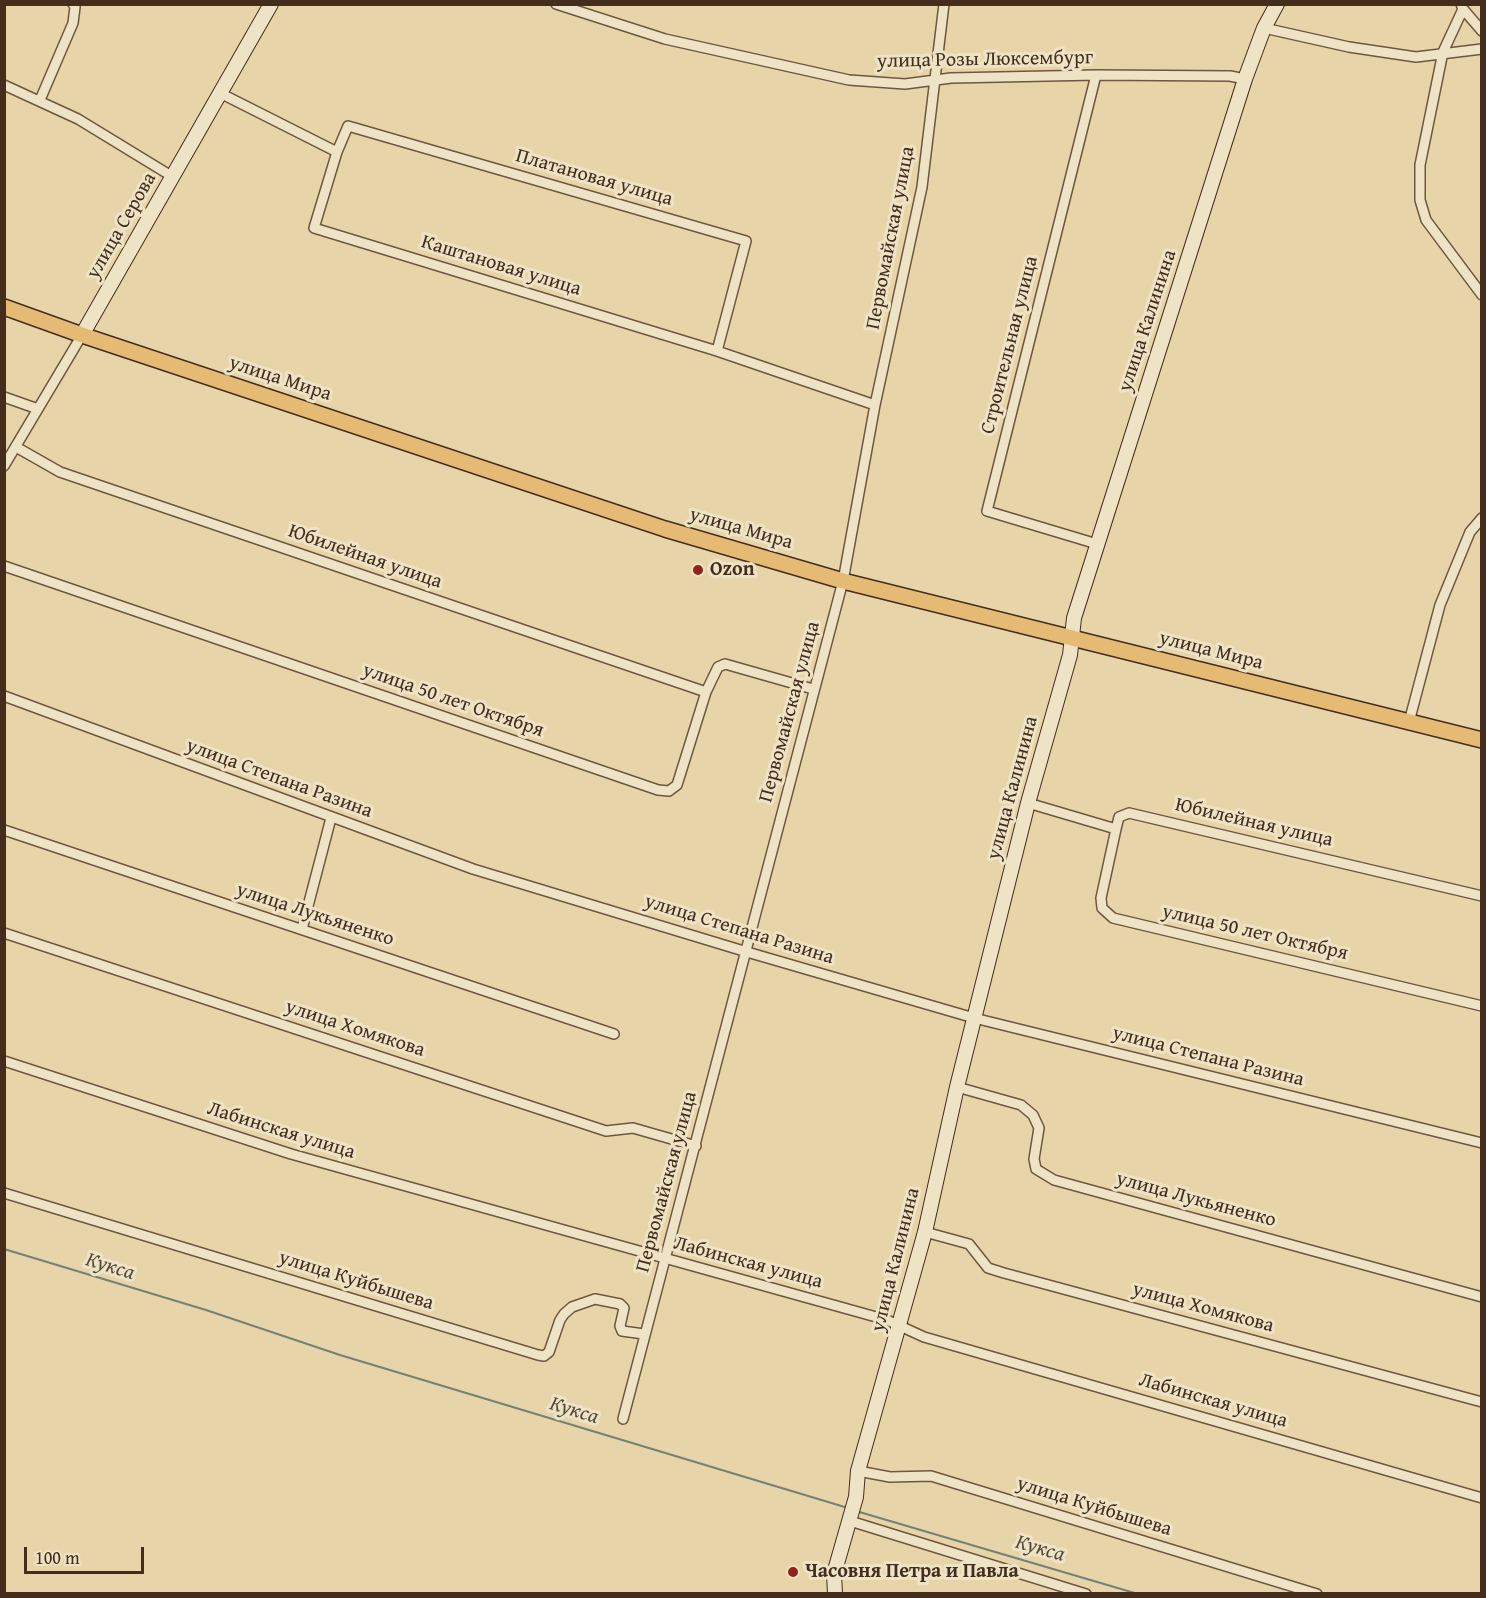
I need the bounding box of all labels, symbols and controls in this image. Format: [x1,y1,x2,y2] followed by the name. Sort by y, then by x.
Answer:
[877,46,1093,74] street label: улица Розы Люксембург
[513,144,675,212] street label: Платановая улица
[861,144,921,332] street label: Первомайская улица
[82,169,162,283] street label: улица Серова
[418,230,584,302] street label: Каштановая улица
[1114,247,1182,395] street label: улица Калинина
[976,254,1044,436] street label: Строительная улица
[226,351,334,407] street label: улица Мира
[687,503,795,555] street label: улица Мира
[285,519,445,595] street label: Юбилейная улица
[710,558,755,582] place label: Ozon
[691,563,705,577] marker: Ozon
[754,619,826,805] street label: Первомайская улица
[1157,626,1265,676] street label: улица Мира
[359,659,547,743] street label: улица 50 лет Октября
[982,714,1044,862] street label: улица Калинина
[183,734,375,824] street label: улица Степана Разина
[1173,793,1335,853] street label: Юбилейная улица
[233,878,397,952] street label: улица Лукьяненко
[641,890,837,970] street label: улица Степана Разина
[1160,900,1350,966] street label: улица 50 лет Октября
[282,995,428,1063] street label: улица Хомякова
[1110,1022,1306,1092] street label: улица Степана Разина
[631,1089,703,1275] street label: Первомайская улица
[204,1097,358,1165] street label: Лабинская улица
[1113,1167,1279,1233] street label: улица Лукьяненко
[866,1185,926,1335] street label: улица Калинина
[671,1232,825,1294] street label: Лабинская улица
[276,1246,436,1316] street label: улица Куйбышева
[82,1248,138,1286] water label: Кукса
[1130,1278,1276,1338] street label: улица Хомякова
[1136,1368,1290,1434] street label: Лабинская улица
[546,1392,602,1430] water label: Кукса
[1014,1472,1174,1542] street label: улица Куйбышева
[1013,1530,1067,1568] water label: Кукса
[27,1535,147,1573] scale bar
[35,1544,80,1571] text: 100 m
[805,1560,1019,1584] place label: Часовня Петра и Павла
[786,1565,800,1579] marker: Часовня Петра и Павла

